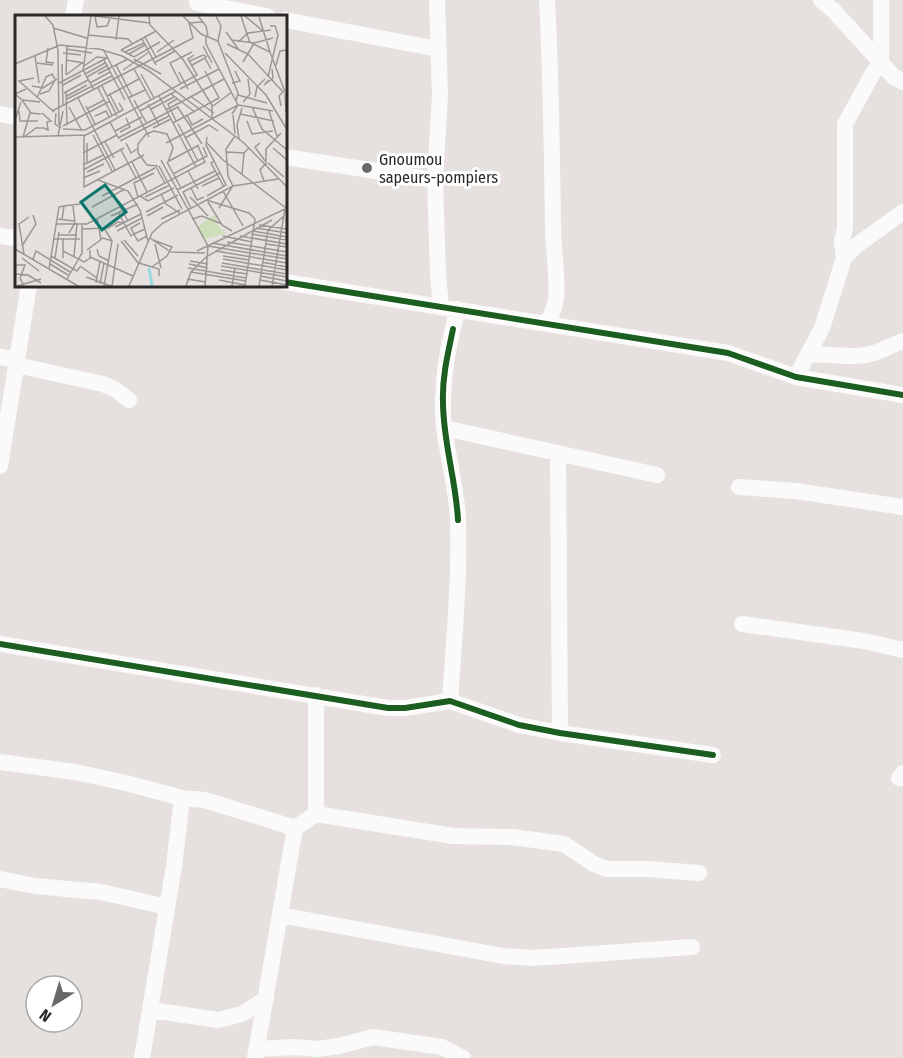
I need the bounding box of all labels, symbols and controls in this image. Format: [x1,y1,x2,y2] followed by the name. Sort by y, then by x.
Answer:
[15,15,286,286] inset map
[379,150,498,187] place label: Gnoumou sapeurs-pompiers
[360,161,374,175] marker: Gnoumou sapeurs-pompiers
[24,974,84,1034] north arrow
[36,1005,55,1026] text: N

